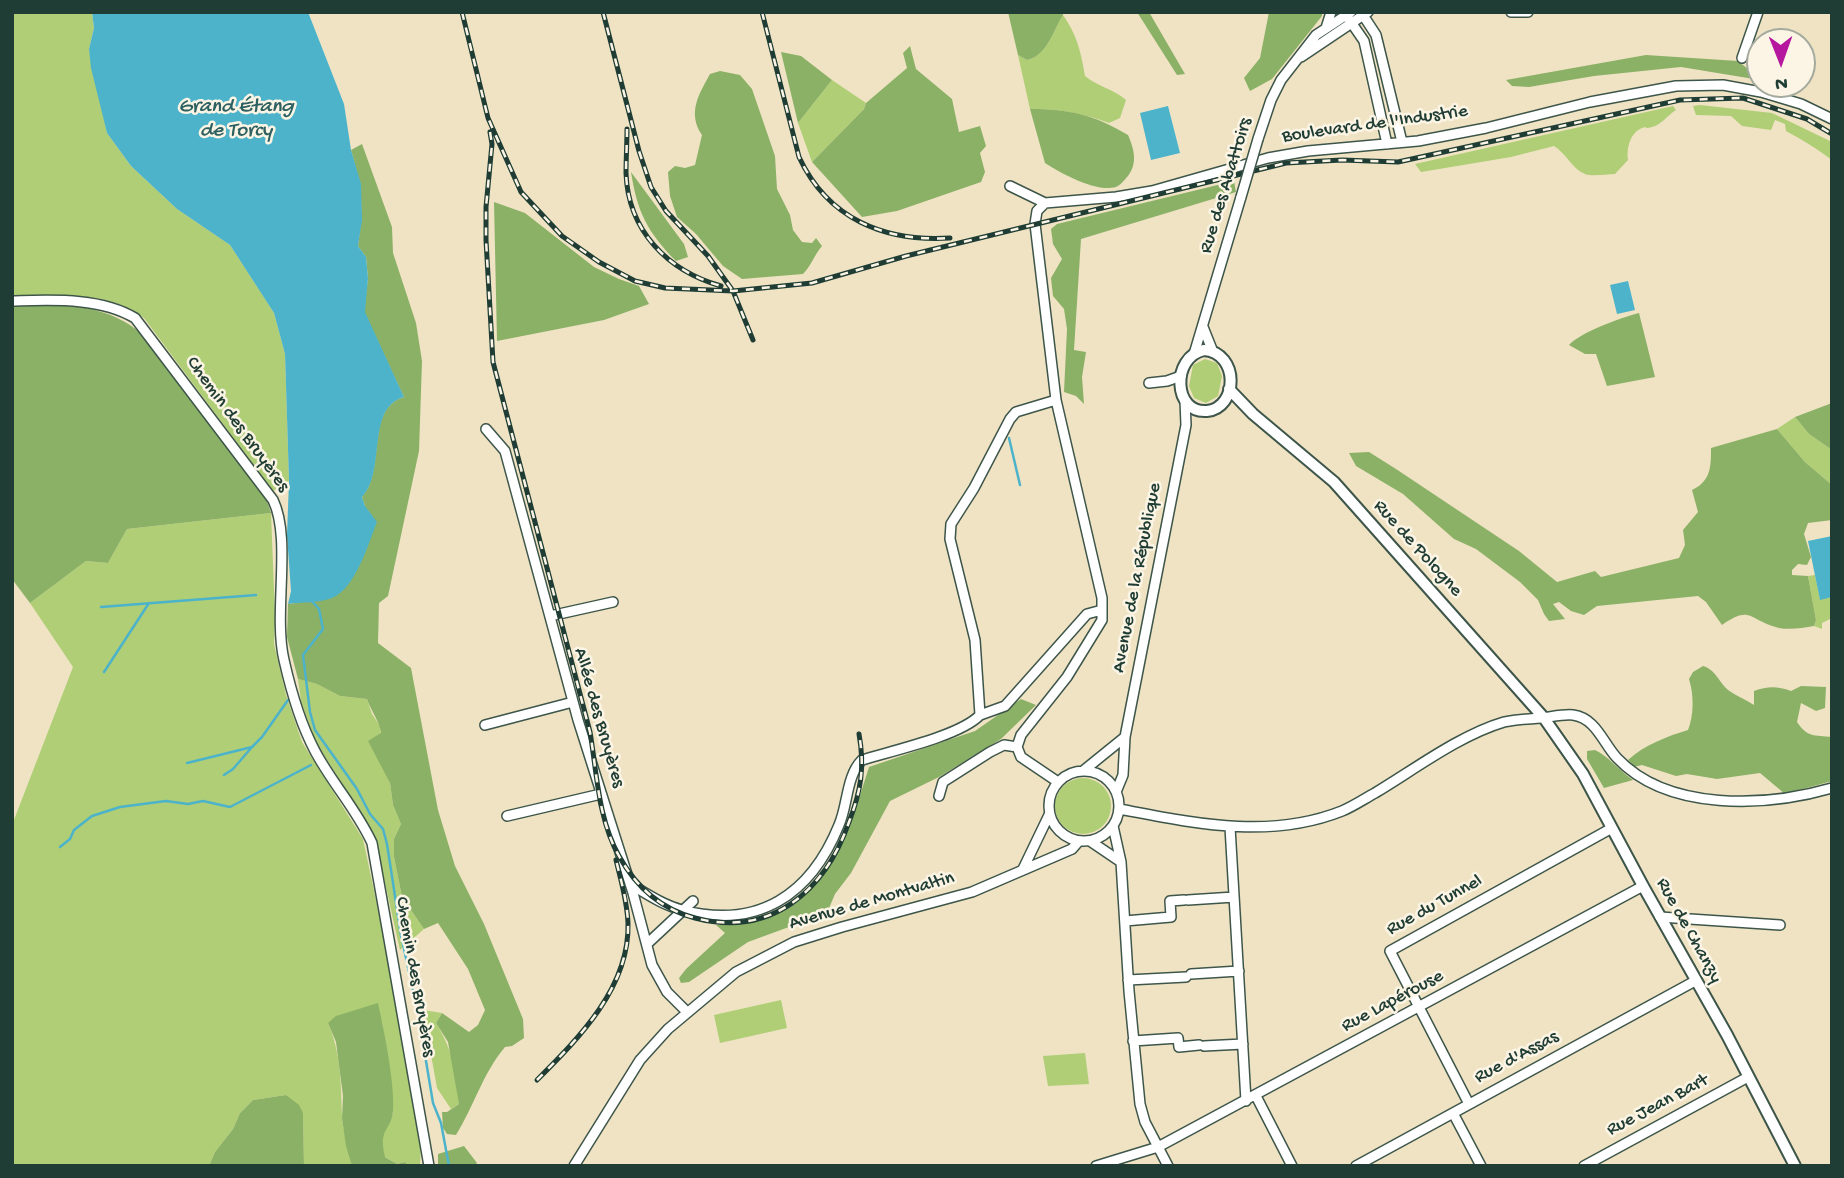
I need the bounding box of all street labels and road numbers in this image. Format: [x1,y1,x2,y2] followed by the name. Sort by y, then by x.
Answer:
[1281,101,1469,149] street label: Boulevard de l'Industrie
[1196,115,1258,257] street label: Rue des Abattoirs
[180,353,294,497] street label: Chemin des Bruyères
[1108,481,1168,675] street label: Avenue de la République
[1367,496,1467,602] street label: Rue de Pologne
[567,646,629,790] street label: Allée des Bruyères
[787,867,957,937] street label: Avenue de Montvaltin
[1383,870,1487,942] street label: Rue du Tunnel
[1650,875,1726,987] street label: Rue de Chanzy
[389,895,439,1059] street label: Chemin des Bruyères
[1338,966,1448,1038] street label: Rue Lapérouse
[1471,1026,1563,1090] street label: Rue d'Assas
[1603,1070,1713,1142] street label: Rue Jean Bart

